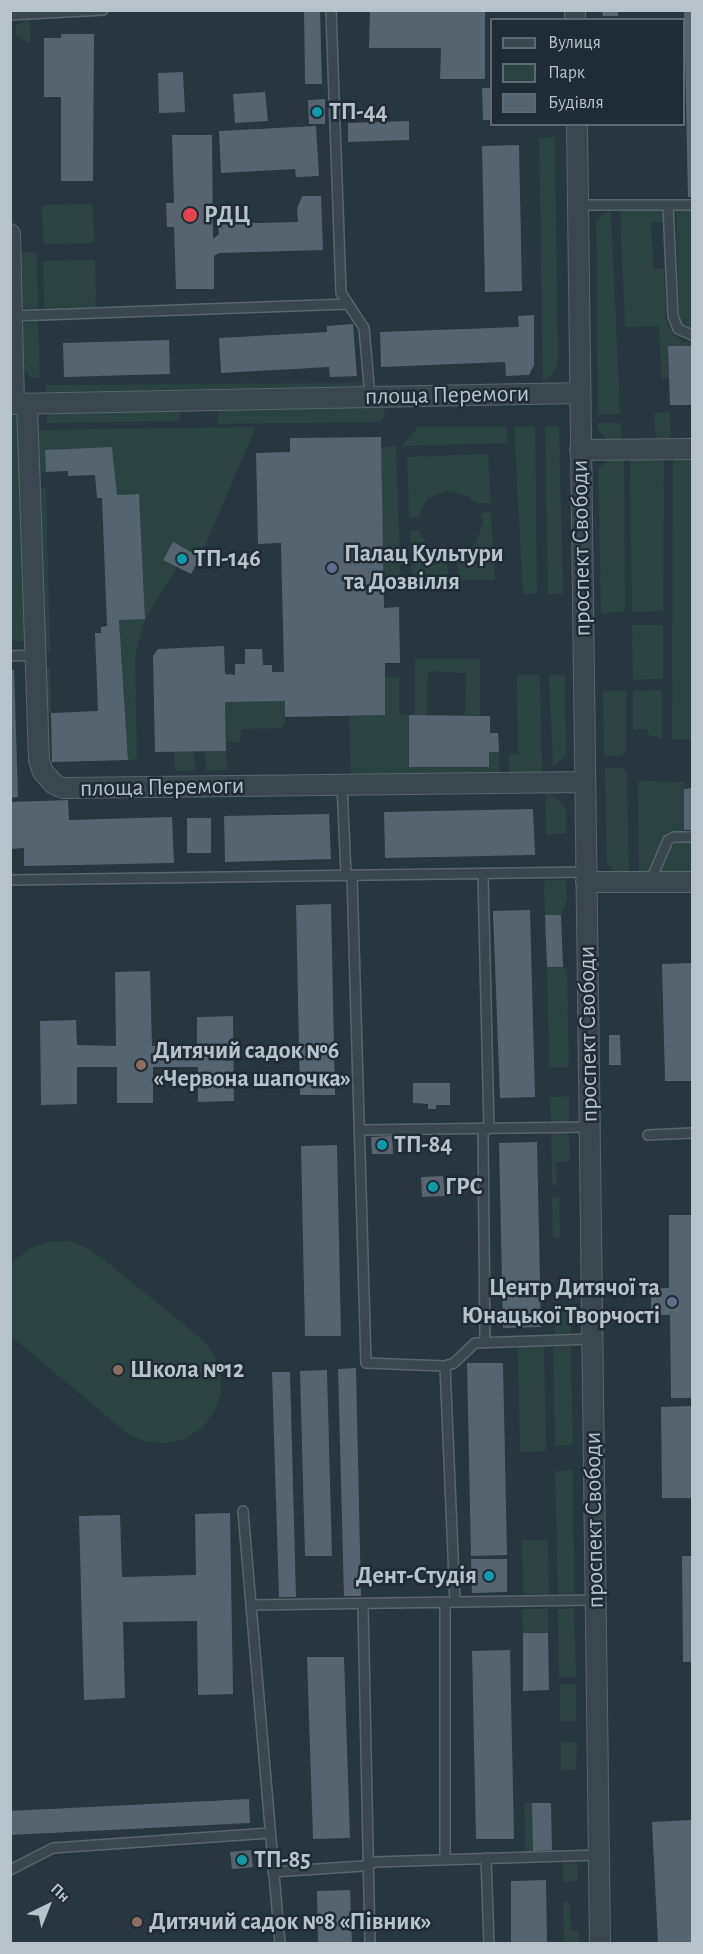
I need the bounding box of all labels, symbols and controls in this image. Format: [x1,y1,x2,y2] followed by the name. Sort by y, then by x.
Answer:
[490,18,685,126] legend
[548,34,601,52] text: Вулиця
[548,64,585,82] text: Парк
[548,94,604,112] text: Будівля
[329,98,388,126] place label: ТП-44
[310,105,324,119] marker: ТП-44
[204,201,250,229] place label: РДЦ
[181,206,199,224] marker: РДЦ
[365,379,529,411] street label: площа Перемоги
[565,459,597,637] street label: проспект Свободи
[344,540,504,596] place label: Палац Культури та Дозвілля
[194,545,261,573] place label: ТП-146
[175,552,189,566] marker: ТП-146
[325,561,339,575] marker: Палац Культури та Дозвілля
[80,771,244,803] street label: площа Перемоги
[572,945,604,1123] street label: проспект Свободи
[153,1037,351,1093] place label: Дитячий садок №6 «Червона шапочка»
[134,1058,148,1072] marker: Дитячий садок №6 «Червона шапочка»
[394,1131,452,1159] place label: ТП-84
[375,1138,389,1152] marker: ТП-84
[445,1173,483,1201] place label: ГРС
[426,1180,440,1194] marker: ГРС
[461,1274,660,1330] place label: Центр Дитячої та Юнацької Творчості
[665,1295,679,1309] marker: Центр Дитячої та Юнацької Творчості
[130,1356,244,1384] place label: Школа №12
[111,1363,125,1377] marker: Школа №12
[578,1431,610,1609] street label: проспект Свободи
[356,1562,477,1590] place label: Дент-Студія
[482,1569,496,1583] marker: Дент-Студія
[254,1846,311,1874] place label: ТП-85
[235,1853,249,1867] marker: ТП-85
[18,1876,78,1936] north arrow
[48,1880,73,1905] text: Пн
[149,1908,432,1936] place label: Дитячий садок №8 «Півник»
[130,1915,144,1929] marker: Дитячий садок №8 «Півник»

